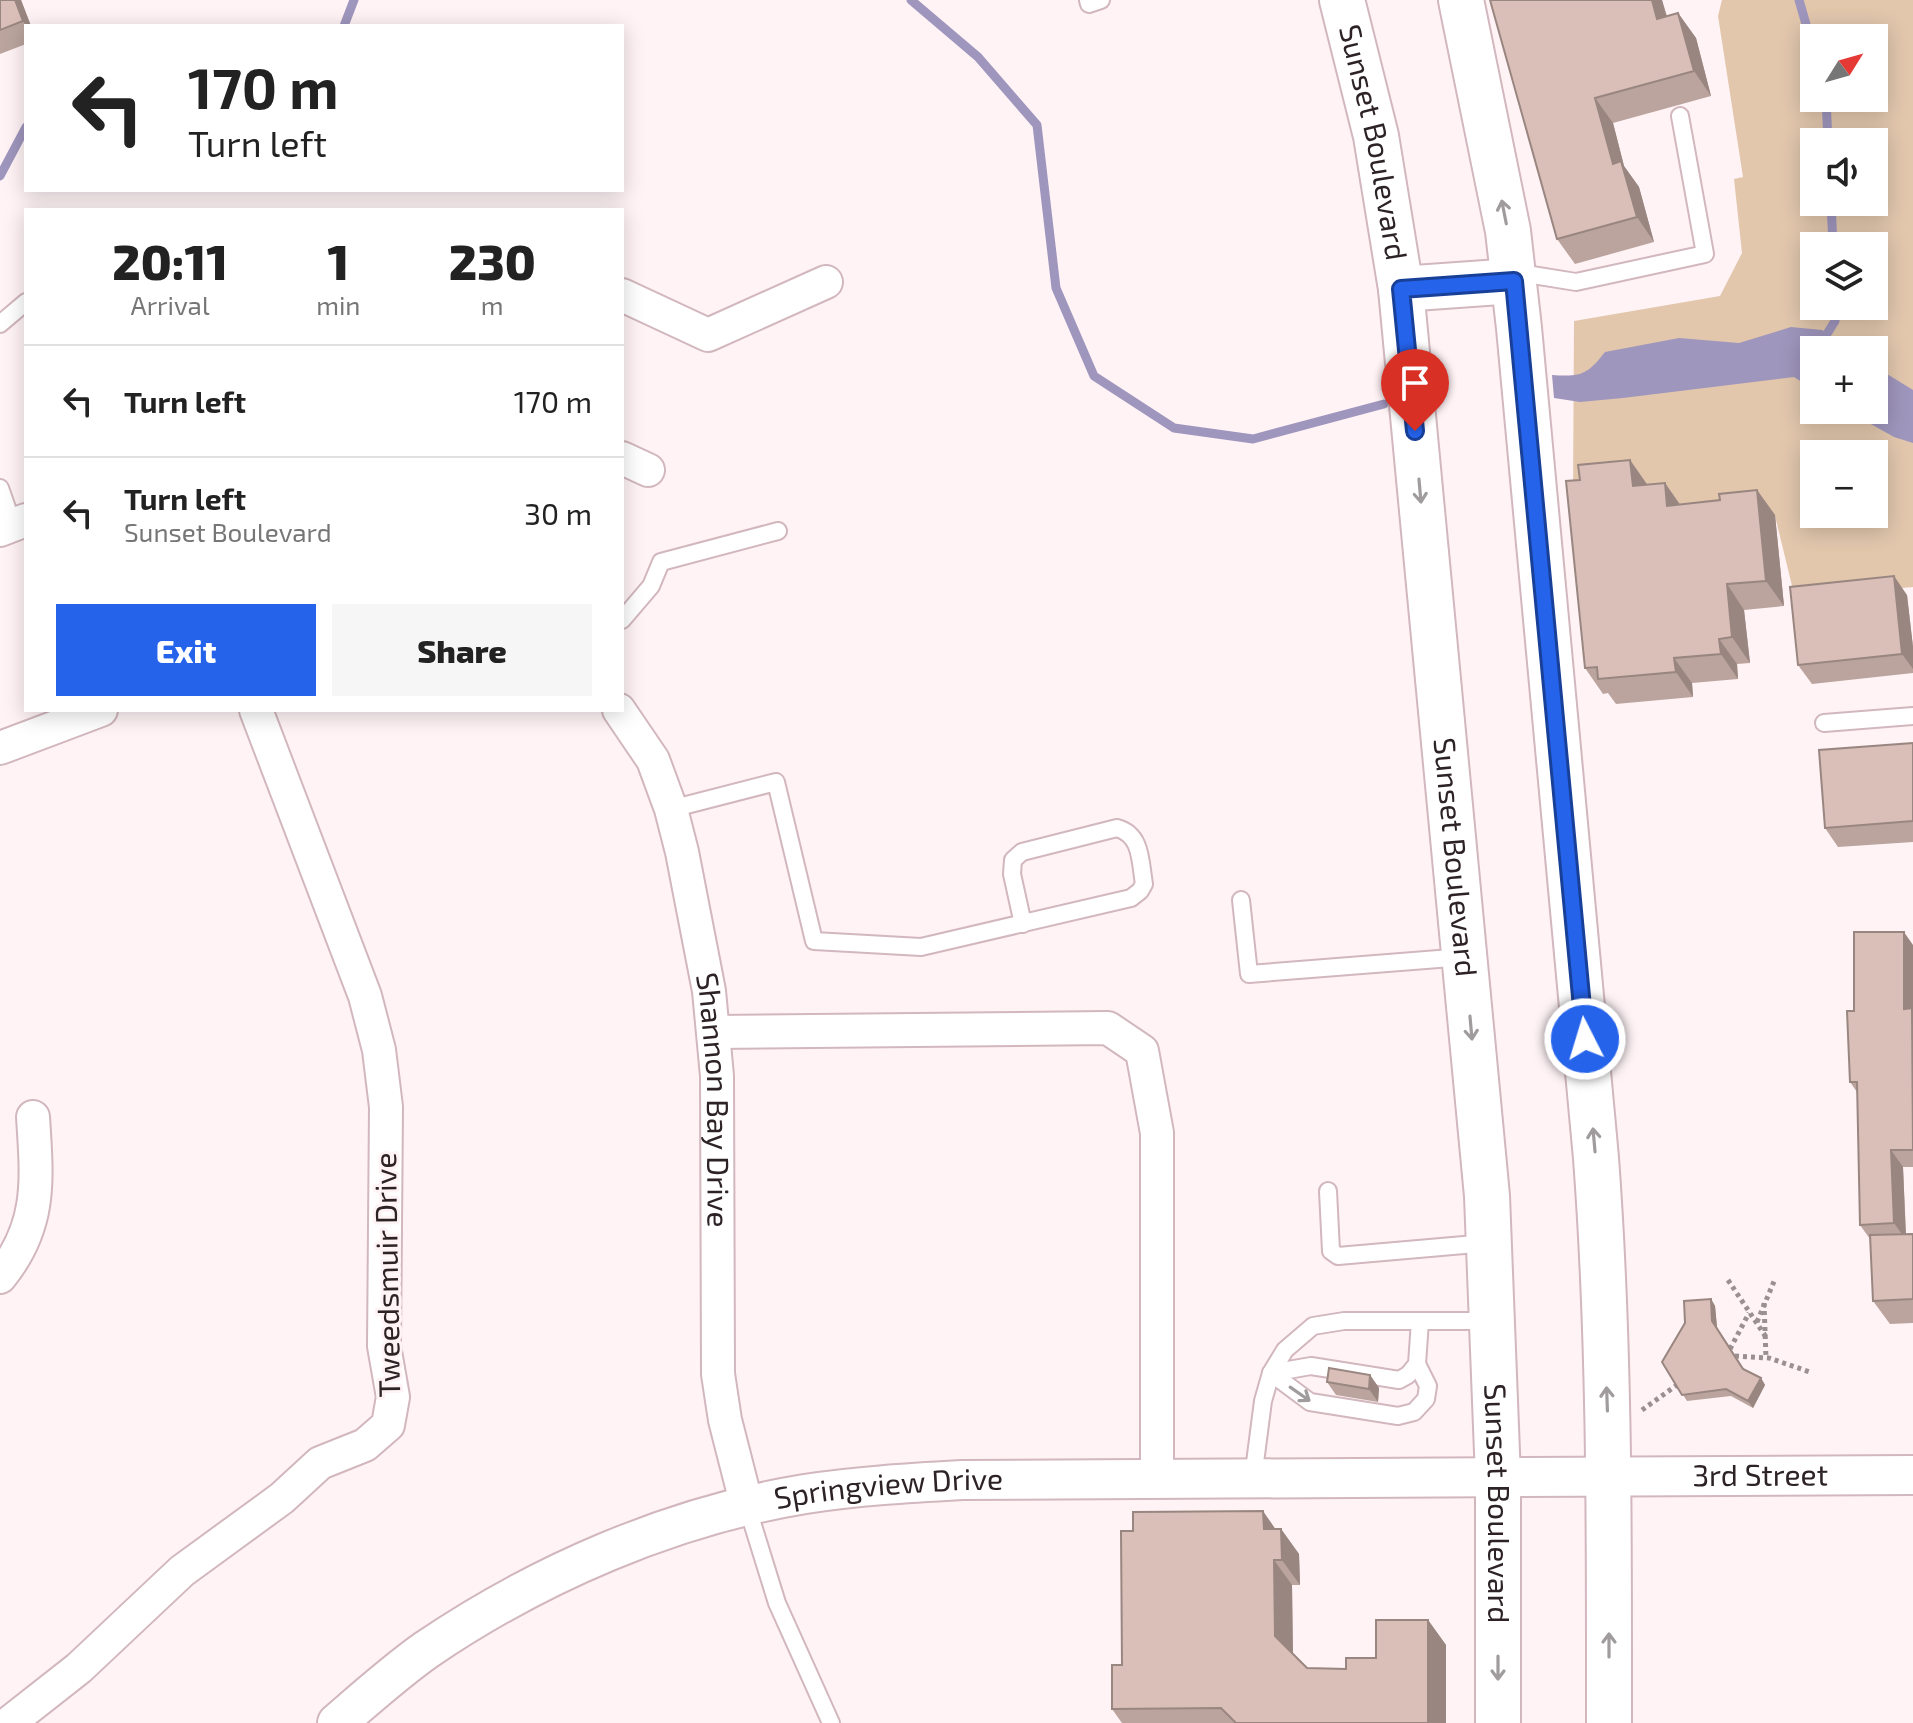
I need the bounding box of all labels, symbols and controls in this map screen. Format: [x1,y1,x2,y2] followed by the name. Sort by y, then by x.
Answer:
[1333,20,1416,263] street label: Sunset Boulevard
[1800,24,1888,112] north arrow
[1800,24,1888,528] map controls
[188,53,339,120] text: 170 m
[56,56,160,160] icon: left
[188,121,327,164] text: Turn left
[1800,128,1888,216] button: sound
[1496,200,1511,225] one-way arrow
[112,232,228,290] text: 20:11
[327,232,349,290] text: 1
[449,232,536,290] text: 230
[1800,232,1888,320] button: layers
[131,289,210,320] text: Arrival
[316,289,360,320] text: min
[481,289,504,320] text: m
[1800,336,1888,424] button: +
[1381,349,1449,431] pin
[1393,361,1437,405] icon: arrive
[56,379,100,423] icon: left
[124,383,246,419] text: Turn left
[514,383,592,419] text: 170 m
[1800,440,1888,528] button: −
[1413,477,1428,504] one-way arrow
[124,480,246,516] text: Turn left
[56,491,100,535] icon: left
[524,495,592,531] text: 30 m
[124,516,332,547] text: Sunset Boulevard
[56,604,316,696] button: Exit
[332,604,592,696] button: Share
[1428,736,1486,978] street label: Sunset Boulevard
[690,969,738,1228] street label: Shannon Bay Drive
[1543,997,1627,1081] position arrow
[1463,1014,1478,1041] one-way arrow
[1587,1127,1602,1153] one-way arrow
[366,1152,406,1398] street label: Tweedsmuir Drive
[1478,1383,1518,1623] street label: Sunset Boulevard
[1289,1386,1311,1402] one-way arrow
[1600,1386,1615,1413] one-way arrow
[1692,1455,1828,1492] street label: 3rd Street
[771,1460,1003,1515] street label: Springview Drive
[1601,1632,1617,1659] one-way arrow
[1490,1654,1506,1681] one-way arrow

